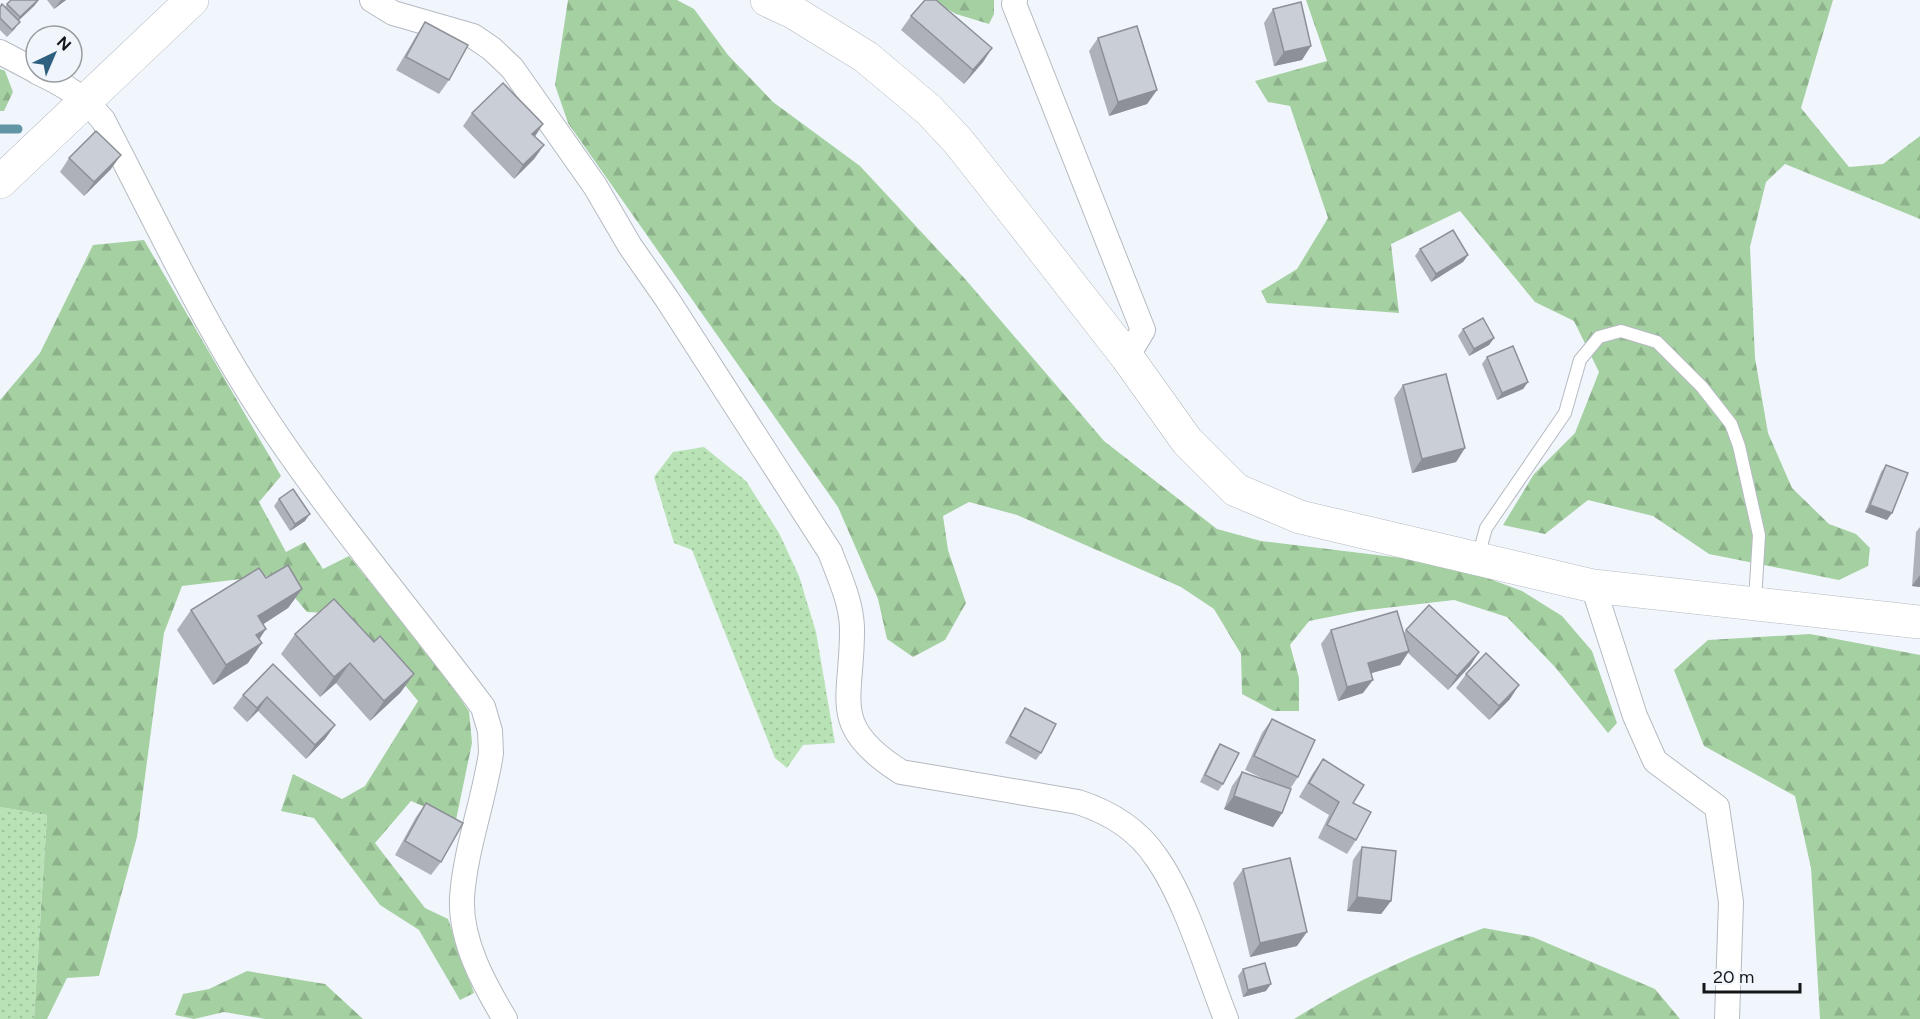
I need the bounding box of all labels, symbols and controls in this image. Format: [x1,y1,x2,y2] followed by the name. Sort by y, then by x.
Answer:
[24,24,84,84] north arrow
[53,32,75,55] text: N
[1704,956,1800,994] scale bar
[1713,966,1754,988] text: 20 m

